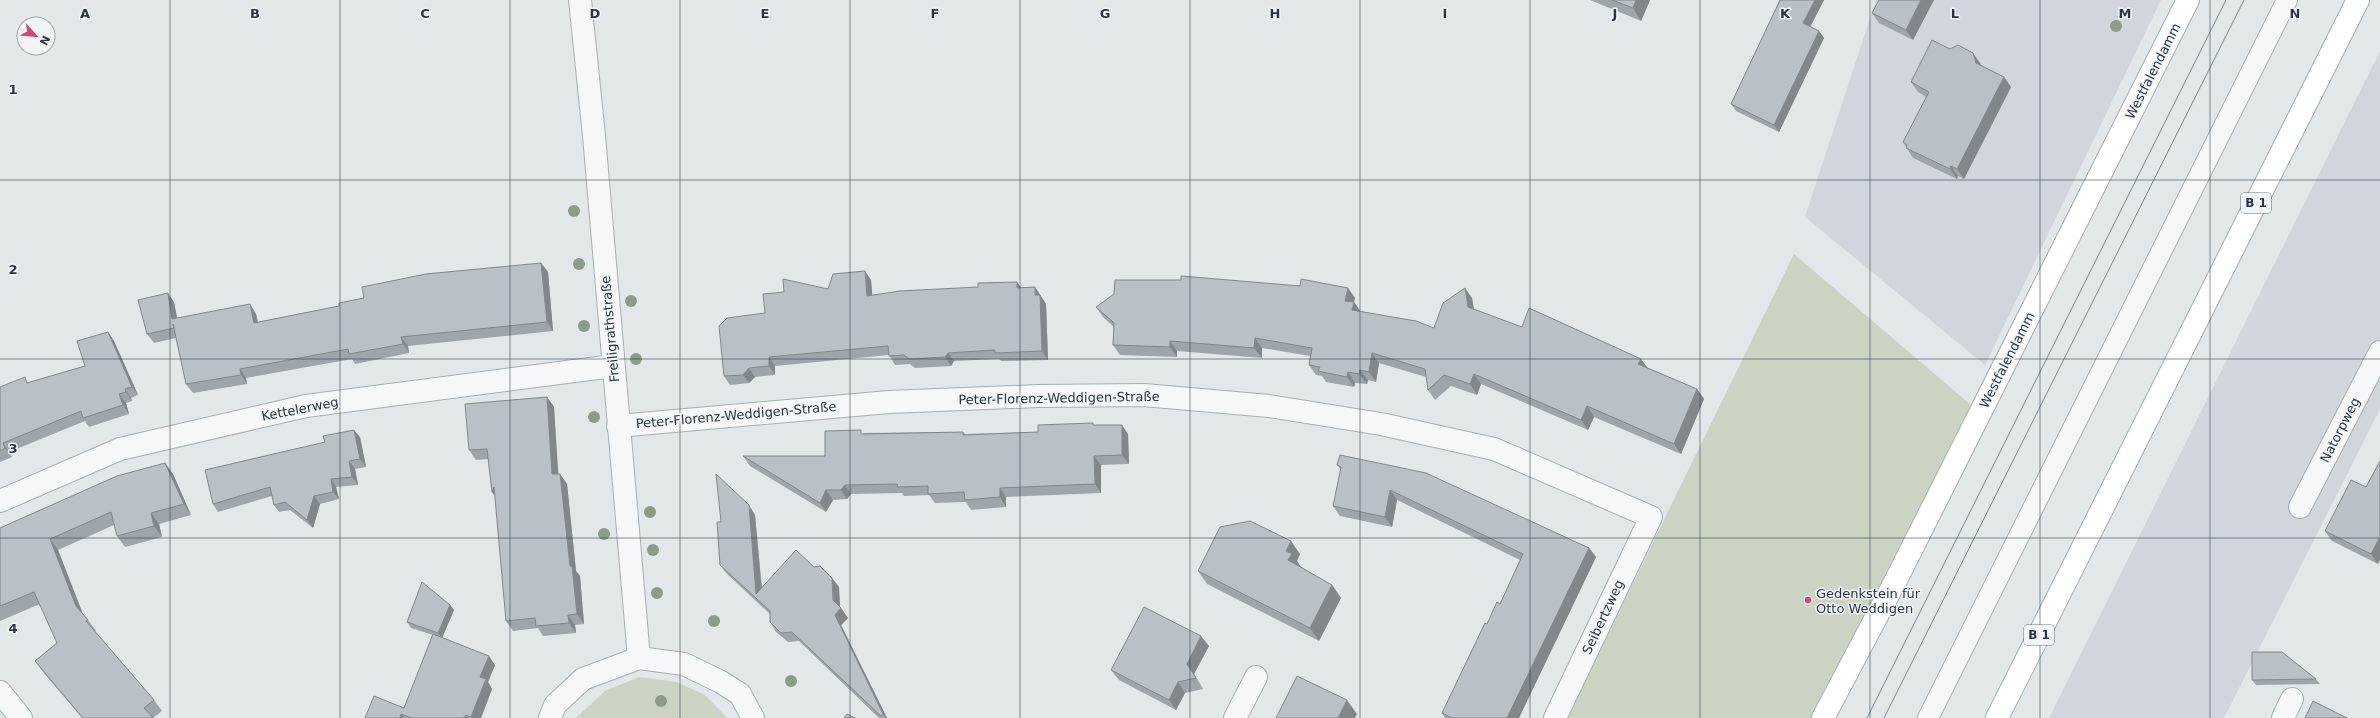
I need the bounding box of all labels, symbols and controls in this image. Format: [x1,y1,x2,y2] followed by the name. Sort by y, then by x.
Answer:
[80,6,90,21] text: A
[250,6,260,21] text: B
[420,6,430,21] text: C
[590,6,601,21] text: D
[761,6,769,21] text: E
[931,6,939,21] text: F
[1100,6,1110,21] text: G
[1270,6,1280,21] text: H
[1443,6,1447,21] text: I
[1612,6,1617,21] text: J
[1780,6,1791,21] text: K
[1951,6,1959,21] text: L
[2119,6,2131,21] text: M
[2290,6,2300,21] text: N
[16,16,56,56] north arrow
[2122,20,2184,122] street label: Westfalendamm
[37,33,52,47] text: N
[8,82,18,97] text: 1
[2241,193,2271,213] road number: B 1
[8,262,18,277] text: 2
[598,275,622,383] street label: Freiligrathstraße
[1976,309,2038,411] street label: Westfalendamm
[958,389,1160,407] street label: Peter-Florenz-Weddigen-Straße
[260,394,340,424] street label: Kettelerweg
[2317,395,2363,465] street label: Natorpweg
[635,399,837,431] street label: Peter-Florenz-Weddigen-Straße
[8,441,18,456] text: 3
[1579,577,1627,657] street label: Seibertzweg
[1816,586,1921,616] place label: Gedenkstein für Otto Weddigen
[1803,595,1813,605] marker: Gedenkstein für Otto Weddigen
[8,621,18,636] text: 4
[2024,625,2054,645] road number: B 1

